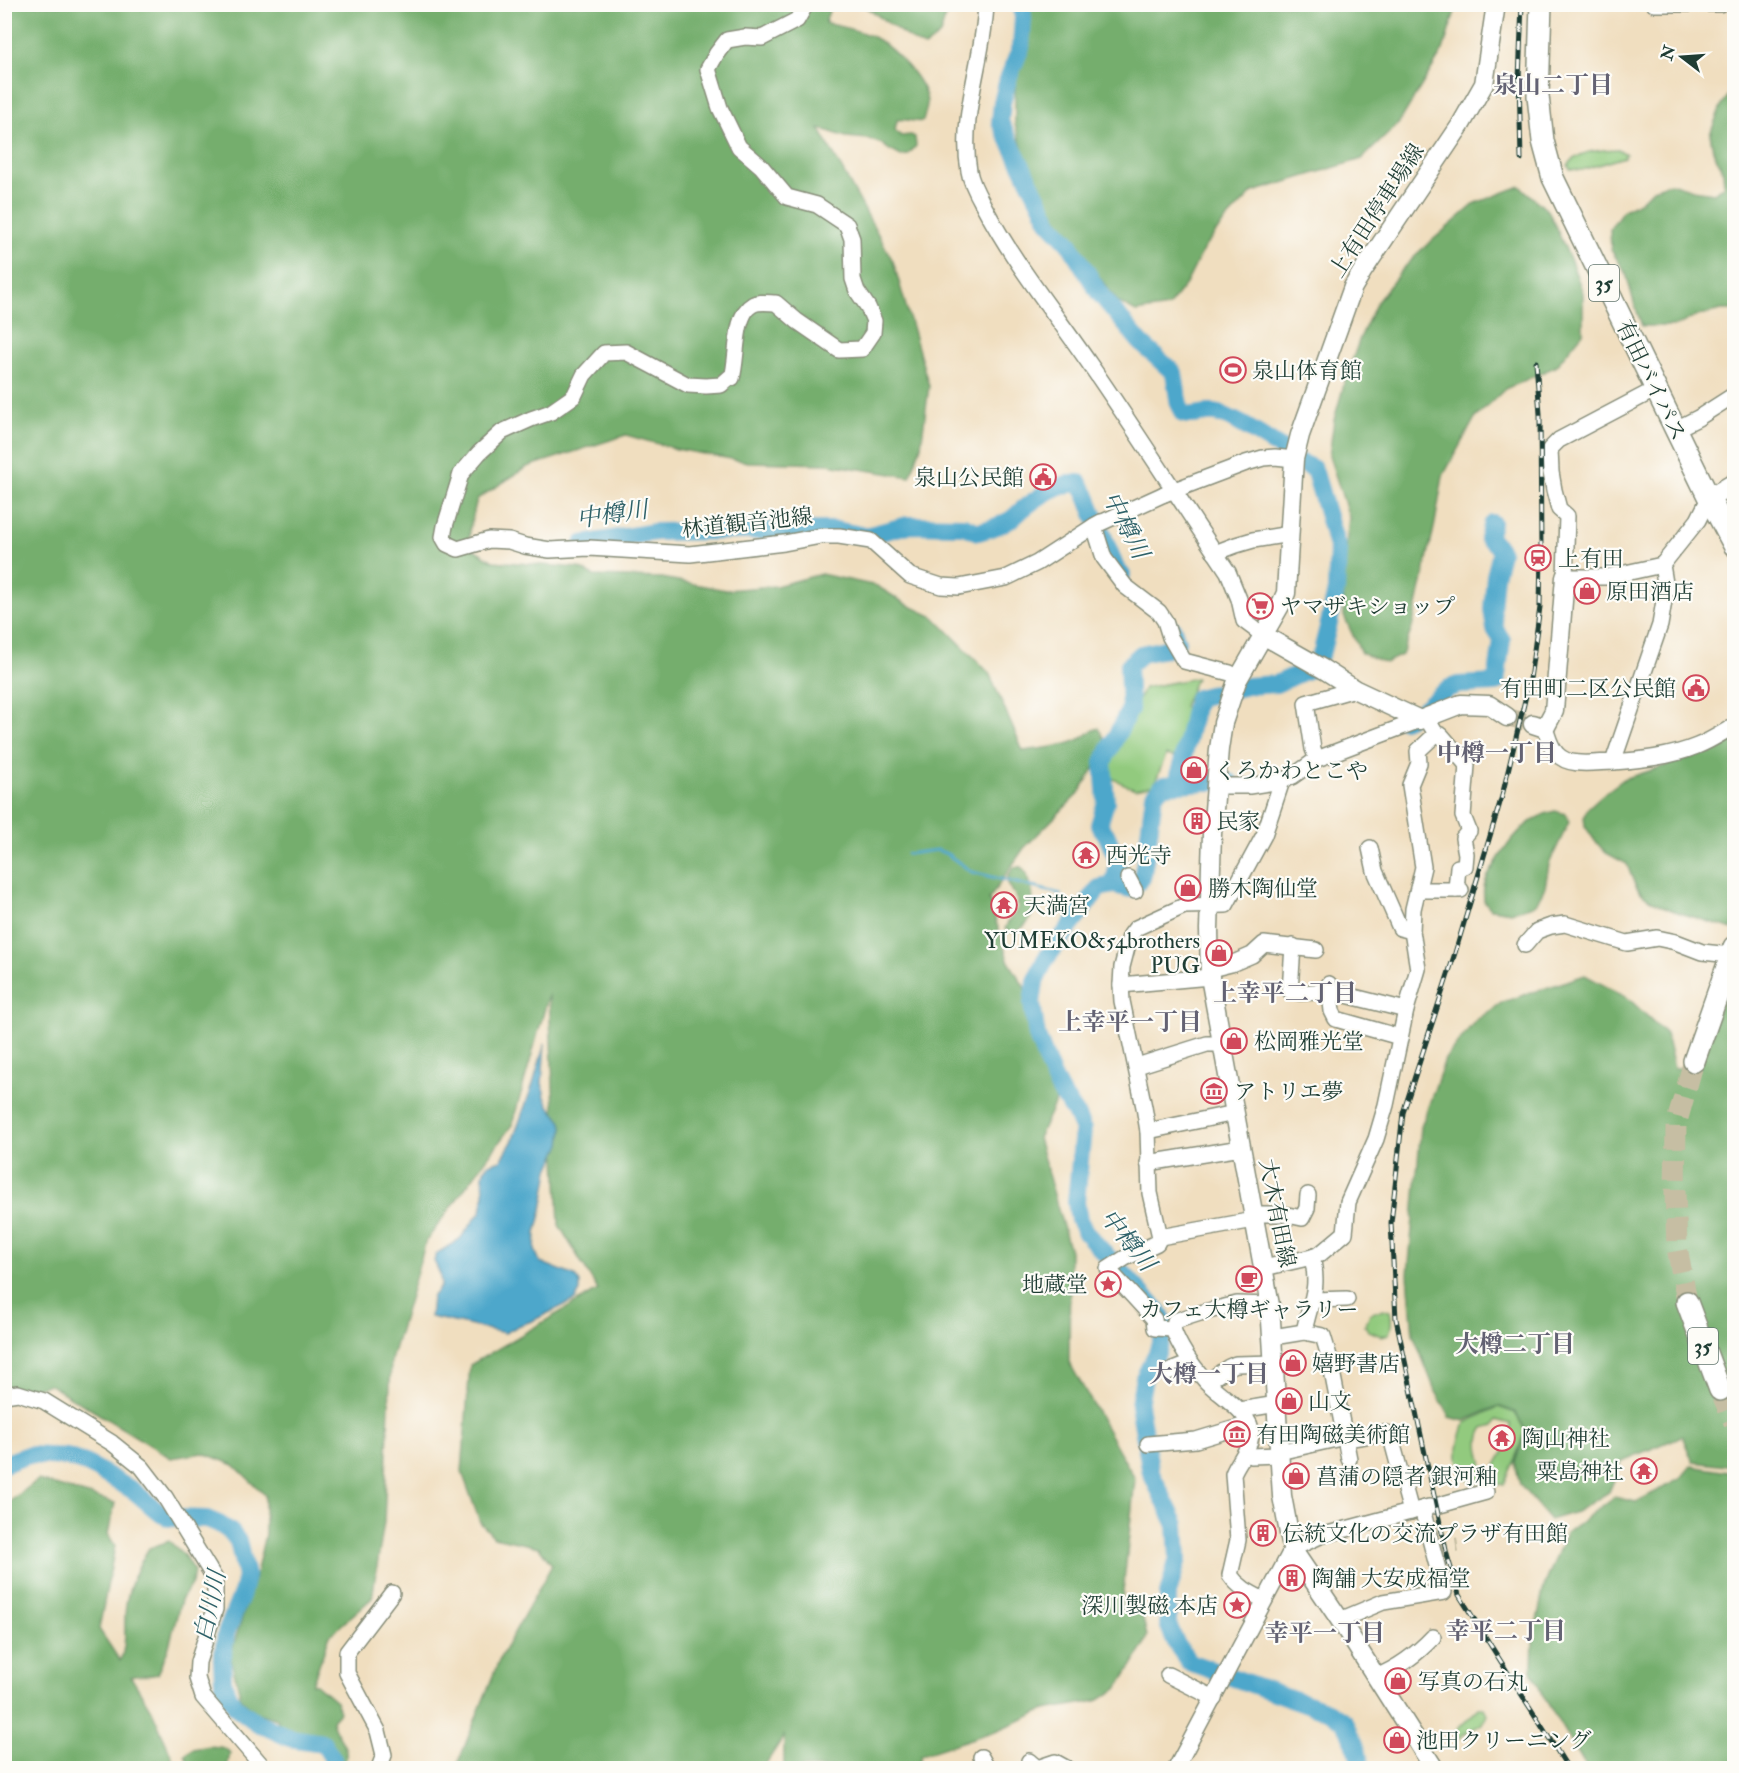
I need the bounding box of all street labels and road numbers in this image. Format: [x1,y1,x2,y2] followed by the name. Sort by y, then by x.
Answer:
[1323,138,1431,283] street label: 上有田停車場線
[1589,265,1619,301] road number: 35
[1610,315,1693,446] street label: 有田バイパス
[680,502,814,544] street label: 林道観音池線
[1253,1157,1301,1270] street label: 大木有田線
[1688,1328,1718,1364] road number: 35

